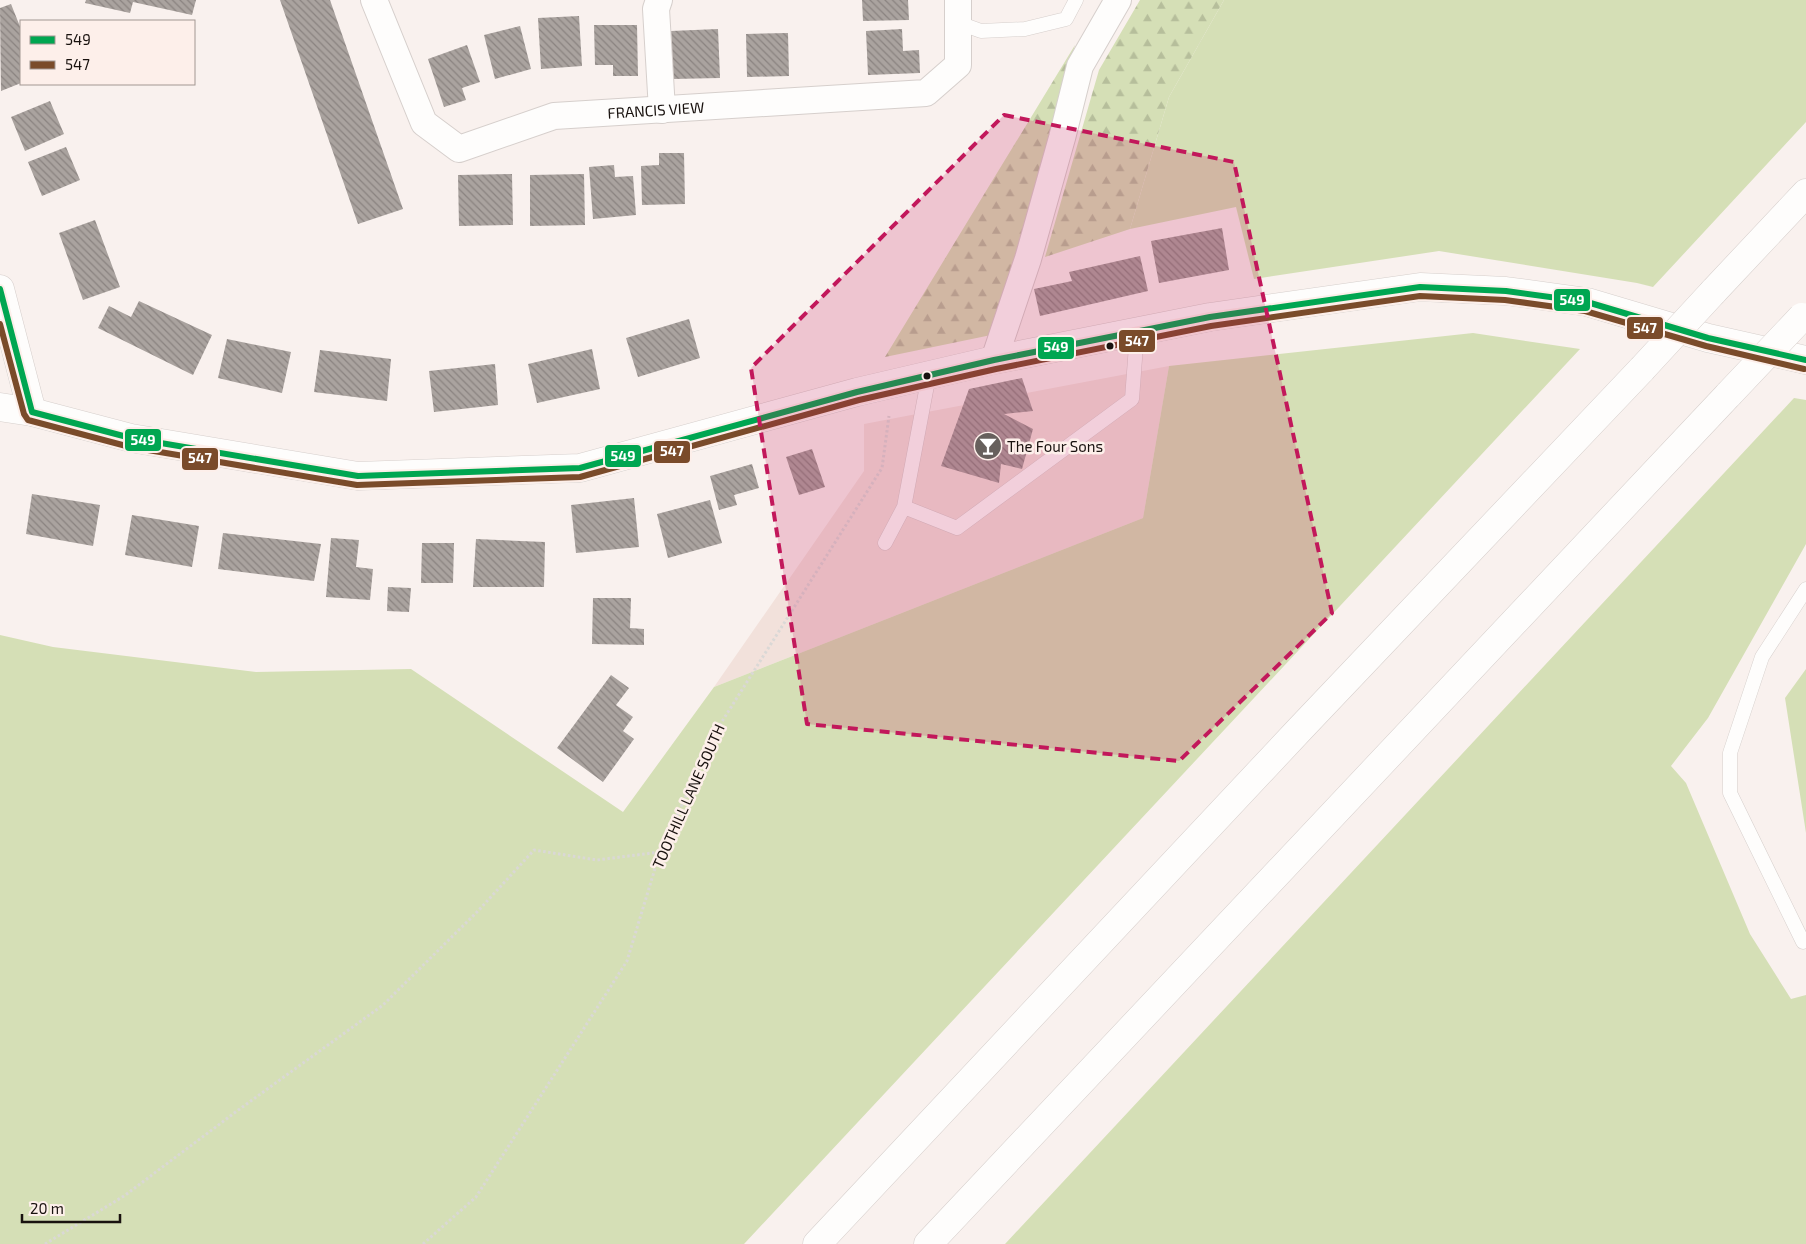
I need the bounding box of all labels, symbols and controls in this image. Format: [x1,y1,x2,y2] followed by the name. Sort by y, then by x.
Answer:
[20,20,195,85] legend
[65,30,91,48] text: 549
[65,55,90,73] text: 547
[607,98,705,122] street label: FRANCIS VIEW
[1553,288,1591,312] line badge: 549
[1560,291,1584,308] text: 549
[1626,316,1664,340] line badge: 547
[1633,319,1658,336] text: 547
[1118,329,1156,353] line badge: 547
[1125,332,1150,349] text: 547
[1037,336,1075,360] line badge: 549
[1044,338,1068,355] text: 549
[1105,341,1115,351] unlabelled marker
[922,371,932,381] unlabelled marker
[124,428,162,452] line badge: 549
[131,431,155,448] text: 549
[973,431,1003,461] bar icon: The Four Sons
[1007,437,1103,455] place label: The Four Sons
[653,440,691,464] line badge: 547
[660,442,685,459] text: 547
[604,444,642,468] line badge: 549
[181,447,219,471] line badge: 547
[611,447,635,464] text: 549
[188,449,213,466] text: 547
[648,721,728,871] street label: TOOTHILL LANE SOUTH
[22,1192,120,1224] scale bar
[30,1199,64,1217] text: 20 m

